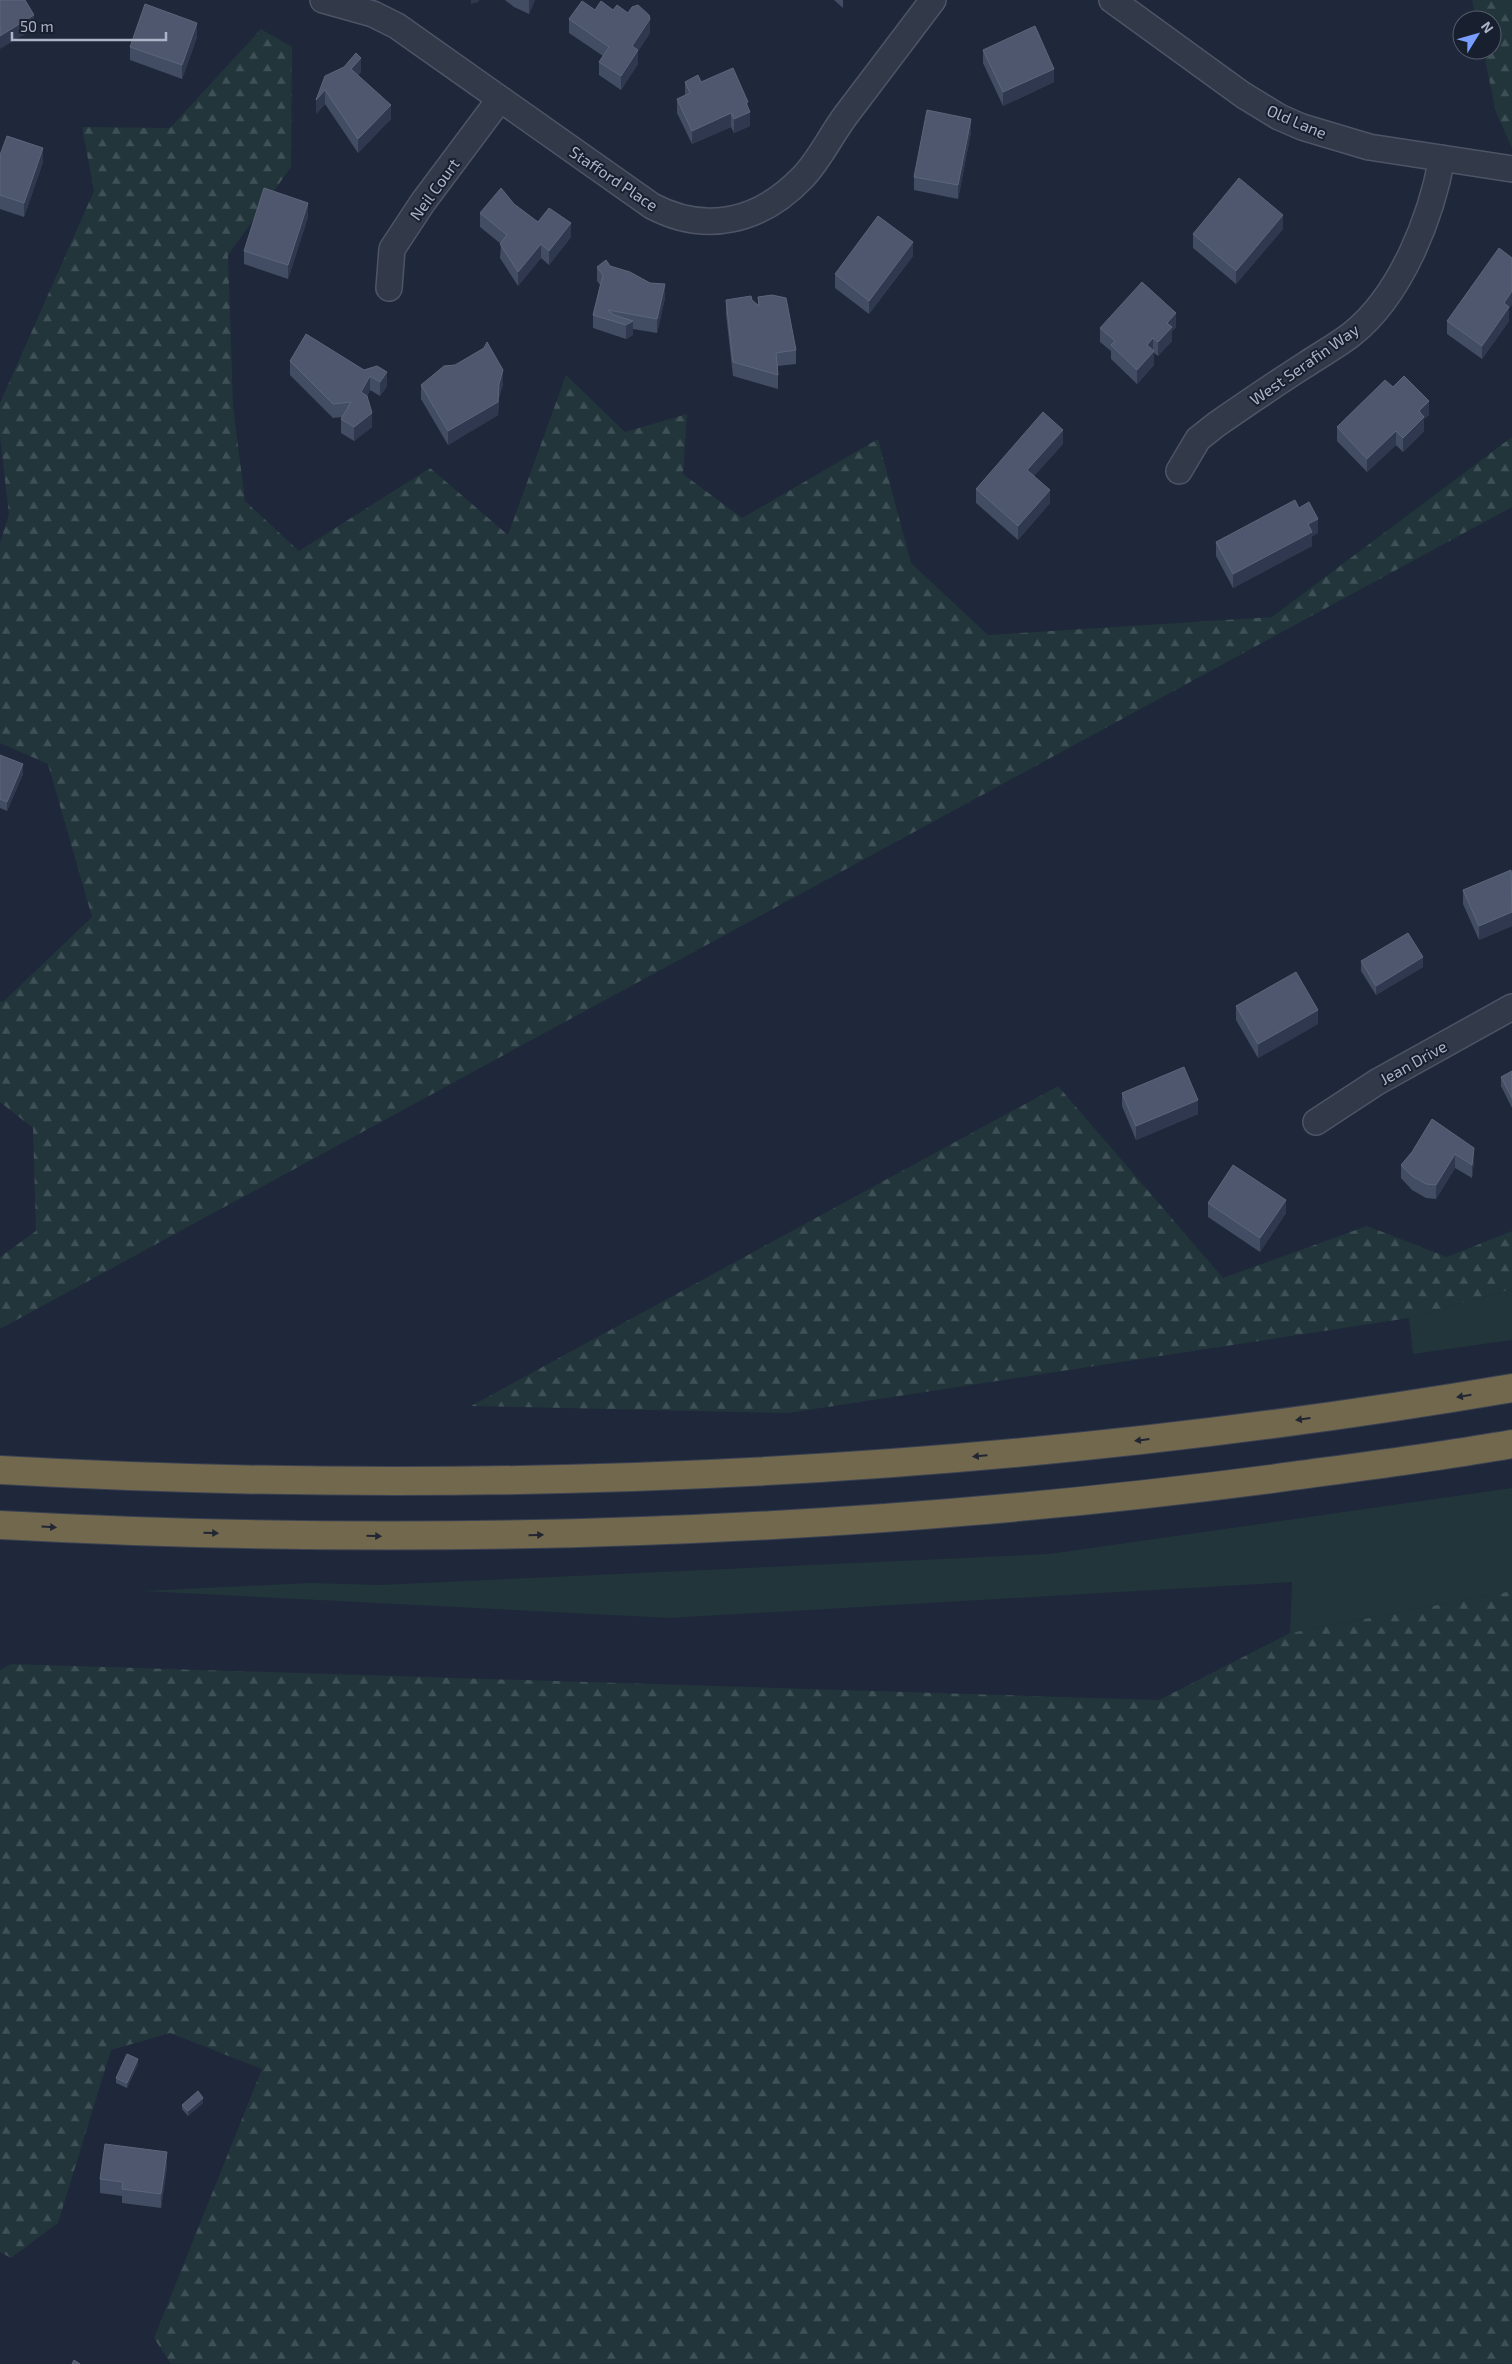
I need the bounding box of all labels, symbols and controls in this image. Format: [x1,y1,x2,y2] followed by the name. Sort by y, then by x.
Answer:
[12,10,166,42] scale bar
[1452,10,1502,60] north arrow
[20,17,54,35] text: 50 m
[1478,18,1498,36] text: N
[1264,100,1330,142] street label: Old Lane
[566,142,662,214] street label: Stafford Place
[405,154,463,224] street label: Neil Court
[1246,319,1363,409] street label: West Serafin Way
[1376,1036,1450,1088] street label: Jean Drive
[1456,1392,1472,1400] one-way arrow
[1295,1416,1311,1424] one-way arrow
[1134,1436,1150,1444] one-way arrow
[972,1452,988,1460] one-way arrow
[41,1524,57,1532] one-way arrow
[203,1529,219,1537] one-way arrow
[528,1531,544,1539] one-way arrow
[366,1532,382,1540] one-way arrow

